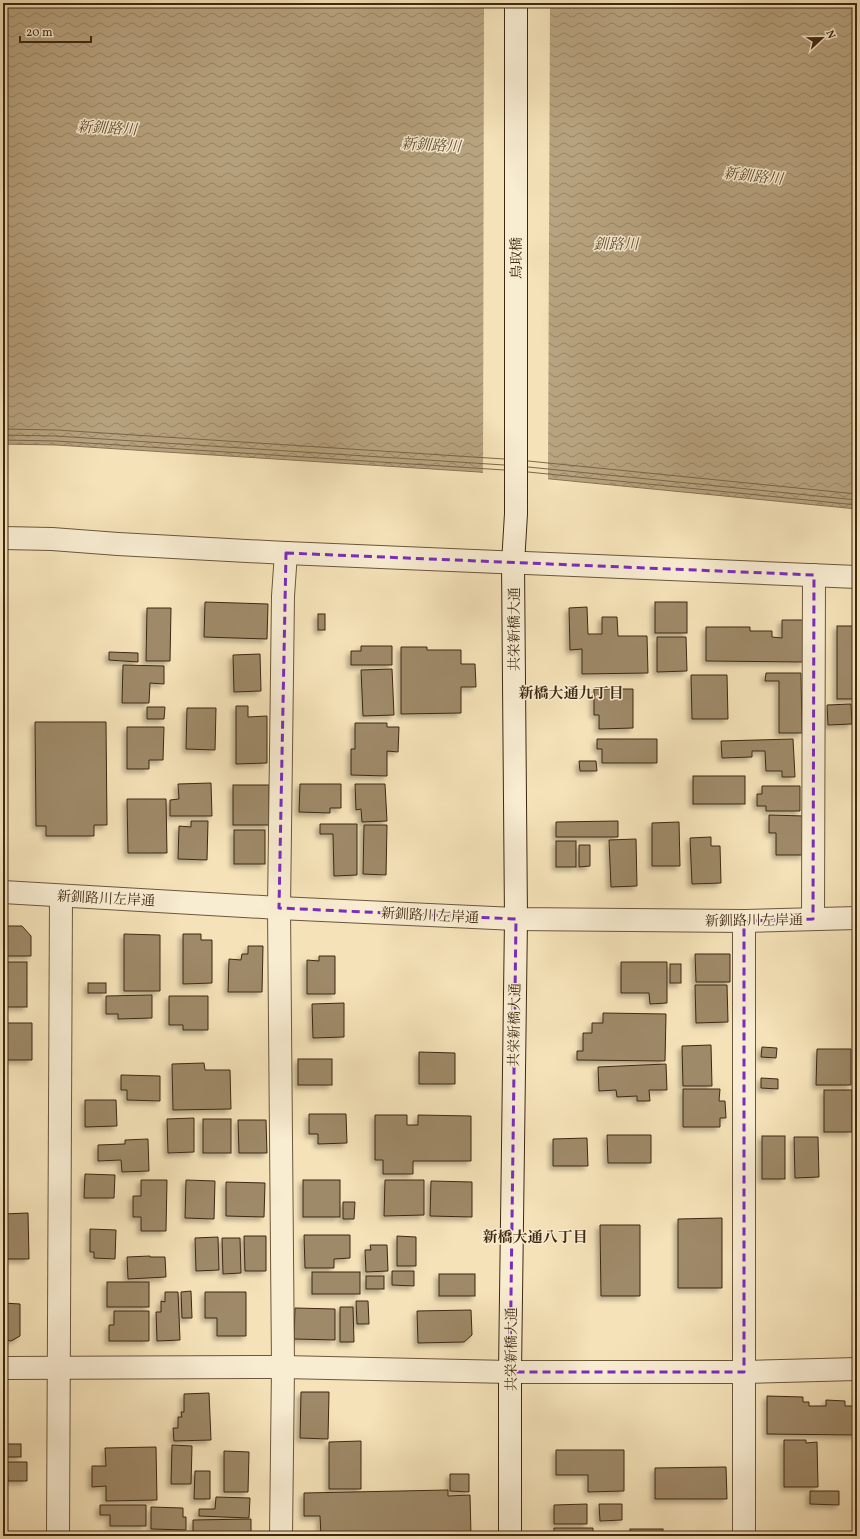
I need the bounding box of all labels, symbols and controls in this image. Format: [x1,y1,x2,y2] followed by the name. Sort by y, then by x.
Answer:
[20,18,91,44] scale bar
[802,18,842,58] north arrow
[26,25,53,41] text: 20 m
[821,28,838,41] text: N
[76,117,139,142] water label: 新釧路川
[400,134,463,159] water label: 新釧路川
[722,164,786,191] water label: 新釧路川
[593,235,640,256] water label: 釧路川
[508,237,527,279] street label: 鳥取橋
[506,587,525,671] street label: 共栄新橋大通
[518,684,624,705] district label: 新橋大通九丁目
[56,887,155,912] street label: 新釧路川左岸通
[380,904,479,929] street label: 新釧路川左岸通
[705,911,803,932] street label: 新釧路川左岸通
[505,983,526,1067] street label: 共栄新橋大通
[482,1228,588,1249] district label: 新橋大通八丁目
[503,1307,522,1391] street label: 共栄新橋大通

